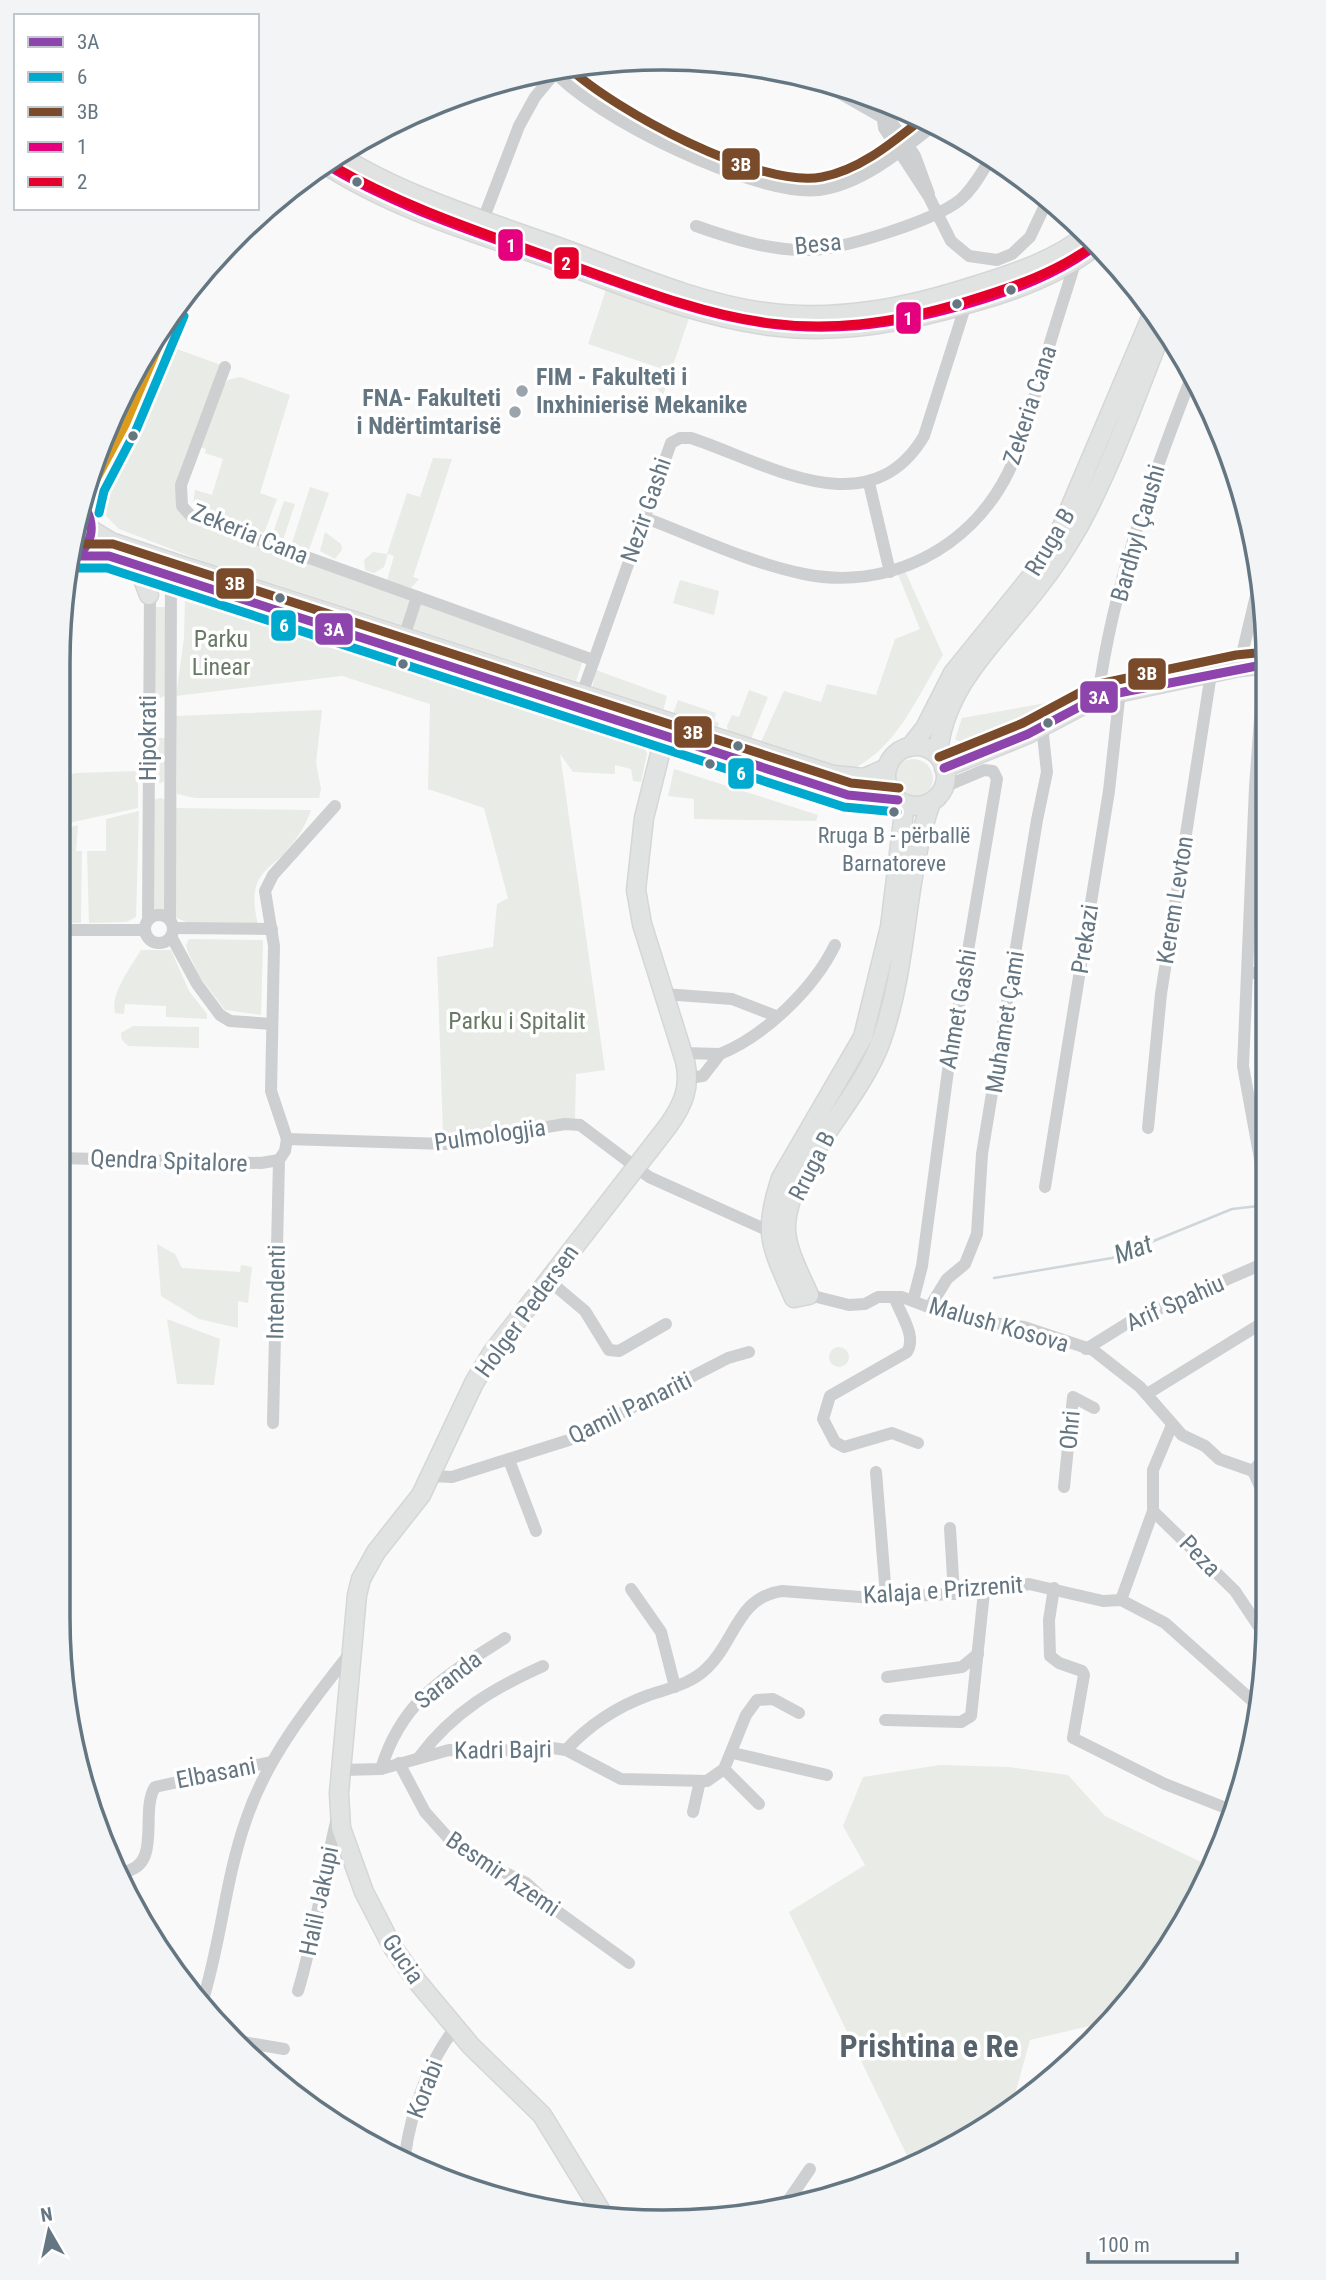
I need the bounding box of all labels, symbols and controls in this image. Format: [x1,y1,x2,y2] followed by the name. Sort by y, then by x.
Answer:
[14,14,259,210] legend
[77,30,99,54] text: 3A
[77,65,87,89] text: 6
[77,100,99,124] text: 3B
[77,135,87,159] text: 1
[721,147,761,181] line badge: 3B
[731,153,751,176] text: 3B
[77,170,87,194] text: 2
[350,175,364,189] unlabelled marker
[497,228,524,262] line badge: 1
[793,228,843,260] street label: Besa
[506,234,516,257] text: 1
[553,246,580,280] line badge: 2
[561,252,571,275] text: 2
[1004,283,1018,297] unlabelled marker
[950,297,964,311] unlabelled marker
[895,301,922,335] line badge: 1
[903,307,913,330] text: 1
[998,342,1062,468] street label: Zekeria Cana
[536,363,747,419] place label: FIM - Fakulteti i Inxhinierisë Mekanike
[514,383,530,399] marker: FIM - Fakulteti i Inxhinierisë Mekanike
[357,384,501,440] place label: FNA- Fakulteti i Ndërtimtarisë
[507,404,523,420] marker: FNA- Fakulteti i Ndërtimtarisë
[126,429,140,443] unlabelled marker
[615,454,677,566] street label: Nezir Gashi
[1105,461,1171,605] street label: Bardhyl Çaushi
[188,498,312,570] street label: Zekeria Cana
[1019,503,1081,581] street label: Rruga B
[215,567,255,600] line badge: 3B
[225,572,245,595] text: 3B
[273,591,287,605] unlabelled marker
[270,609,297,642] line badge: 6
[314,612,354,646] line badge: 3A
[279,614,289,637] text: 6
[324,618,345,641] text: 3A
[192,625,250,681] park label: Parku Linear
[396,657,410,671] unlabelled marker
[1127,657,1167,691] line badge: 3B
[1137,662,1157,685] text: 3B
[1079,680,1119,714] line badge: 3A
[1089,686,1110,709] text: 3A
[134,695,162,781] street label: Hipokrati
[673,715,713,749] line badge: 3B
[1041,716,1055,730] unlabelled marker
[683,721,703,744] text: 3B
[731,739,745,753] unlabelled marker
[703,757,717,771] unlabelled marker
[727,757,755,790] line badge: 6
[736,762,746,785] text: 6
[887,805,901,819] marker: Rruga B - përballë Barnatoreve
[818,823,970,876] place label: Rruga B - përballë Barnatoreve
[1151,834,1199,966] street label: Kerem Levton
[1066,902,1104,976] street label: Prekazi
[934,947,982,1071] street label: Ahmet Gashi
[980,949,1030,1095] street label: Muhamet Çami
[448,1007,586,1035] park label: Parku i Spitalit
[432,1113,548,1157] street label: Pulmologjia
[783,1127,841,1205] street label: Rruga B
[90,1144,248,1178] street label: Qendra Spitalore
[1110,1228,1157,1270] water label: Mat
[470,1239,584,1383] street label: Holger Pedersen
[261,1244,291,1340] street label: Intendenti
[1122,1269,1228,1337] street label: Arif Spahiu
[926,1292,1072,1358] street label: Malush Kosova
[564,1366,696,1450] street label: Qamil Panariti
[1054,1409,1086,1451] street label: Ohri
[1174,1530,1226,1582] street label: Peza
[862,1570,1024,1610] street label: Kalaja e Prizrenit
[409,1645,487,1715] street label: Saranda
[454,1735,552,1765] street label: Kadri Bajri
[174,1752,258,1794] street label: Elbasani
[441,1826,565,1922] street label: Besmir Azemi
[294,1844,344,1958] street label: Halil Jakupi
[376,1929,430,1989] street label: Gucia
[840,2027,1018,2065] district label: Prishtina e Re
[401,2056,449,2122] street label: Korabi
[14,2196,84,2266] north arrow
[39,2202,54,2227] text: N
[1088,2220,1237,2264] scale bar
[1098,2233,1150,2257] text: 100 m

